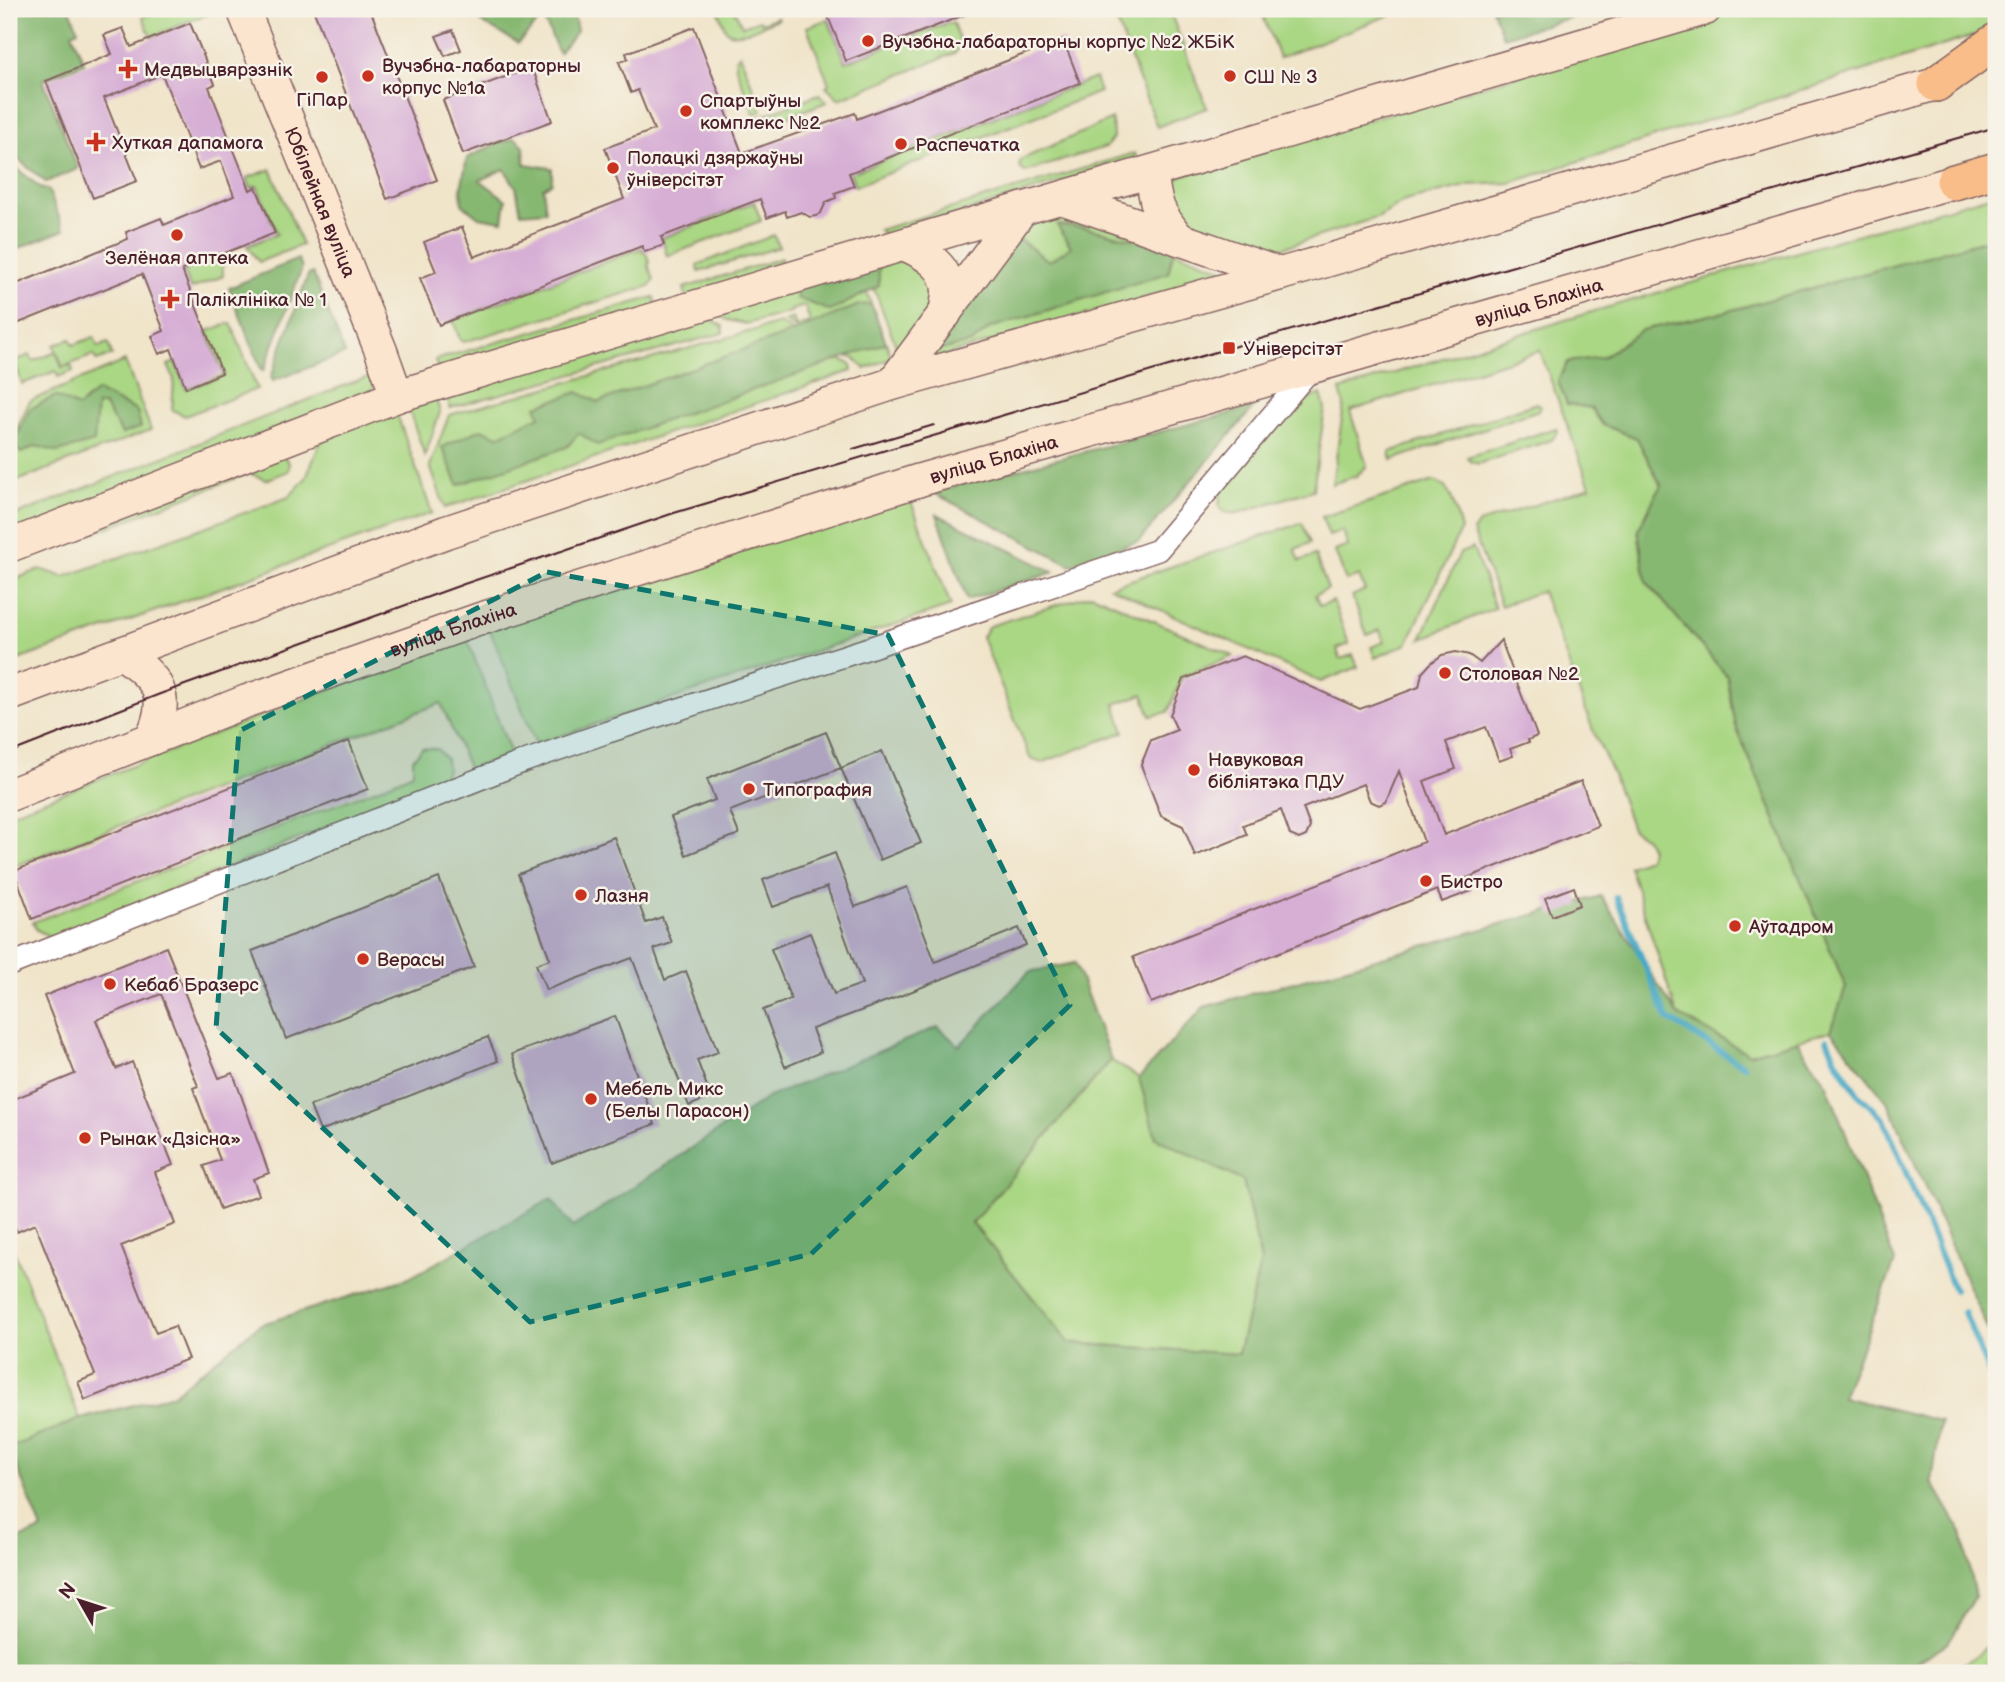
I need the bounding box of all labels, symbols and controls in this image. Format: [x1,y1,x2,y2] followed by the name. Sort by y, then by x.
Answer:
[882,31,1235,54] place label: Вучэбна-лабараторны корпус №2 ЖБіК
[860,33,876,49] marker: Вучэбна-лабараторны корпус №2 ЖБіК
[382,55,581,100] place label: Вучэбна-лабараторны корпус №1а
[118,59,138,79] marker: Медвыцвярэзнік
[144,59,292,82] place label: Медвыцвярэзнік
[1244,66,1318,89] place label: СШ № 3
[360,68,376,84] marker: Вучэбна-лабараторны корпус №1а
[1222,68,1238,84] marker: СШ № 3
[314,69,330,85] marker: ГіПар
[296,89,348,112] place label: ГіПар
[700,90,821,135] place label: Спартыўны комплекс №2
[678,103,694,119] marker: Спартыўны комплекс №2
[279,124,360,281] street label: Юбілейная вуліца
[86,132,106,152] marker: Хуткая дапамога
[112,132,263,155] place label: Хуткая дапамога
[915,134,1020,157] place label: Распечатка
[893,136,909,152] marker: Распечатка
[627,147,803,192] place label: Полацкі дзяржаўны ўніверсітэт
[605,160,621,176] marker: Полацкі дзяржаўны ўніверсітэт
[169,227,185,243] marker: Зелёная аптека
[105,247,249,270] place label: Зелёная аптека
[1472,274,1606,333] street label: вуліца Блахіна
[160,289,180,309] marker: Паліклініка № 1
[186,289,327,312] place label: Паліклініка № 1
[1243,338,1343,361] place label: Універсітэт
[1221,340,1237,356] marker: Універсітэт
[927,431,1061,490] street label: вуліца Блахіна
[387,598,519,663] street label: вуліца Блахіна
[1459,663,1580,686] place label: Столовая №2
[1437,665,1453,681] marker: Столовая №2
[1208,749,1344,794] place label: Навуковая бібліятэка ПДУ
[1186,762,1202,778] marker: Навуковая бібліятэка ПДУ
[763,779,872,802] place label: Типография
[741,781,757,797] marker: Типография
[1440,871,1503,894] place label: Бистро
[1418,873,1434,889] marker: Бистро
[594,885,649,908] place label: Лазня
[573,887,589,903] marker: Лазня
[1748,916,1834,939] place label: Аўтадром
[1727,918,1743,934] marker: Аўтадром
[377,949,445,972] place label: Верасы
[355,951,371,967] marker: Верасы
[124,974,260,997] place label: Кебаб Бразерс
[102,976,118,992] marker: Кебаб Бразерс
[605,1078,750,1123] place label: Мебель Микс (Белы Парасон)
[583,1091,599,1107] marker: Мебель Микс (Белы Парасон)
[99,1128,241,1151] place label: Рынак «Дзісна»
[77,1130,93,1146] marker: Рынак «Дзісна»
[46,1566,116,1636] north arrow
[55,1578,81,1604] text: N

